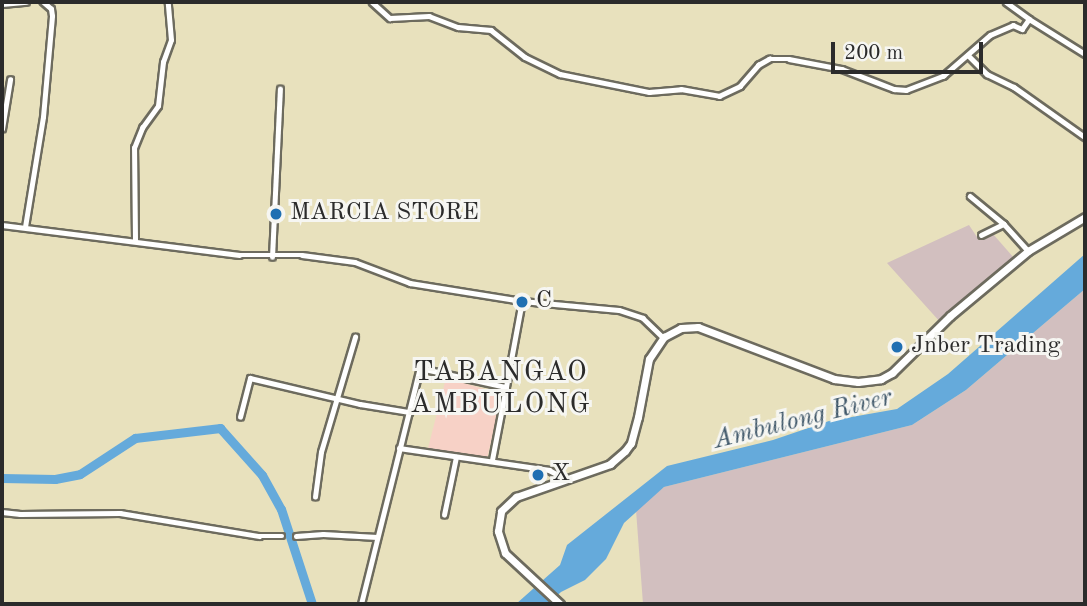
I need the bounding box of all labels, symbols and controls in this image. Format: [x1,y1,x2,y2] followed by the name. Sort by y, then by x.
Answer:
[835,28,987,72] scale bar
[844,43,903,64] text: 200 m
[290,200,479,228] place label: MARCIA STORE
[268,206,284,222] marker: MARCIA STORE
[536,288,552,316] place label: C
[514,294,530,310] marker: C
[911,333,1061,361] place label: Jnber Trading
[889,339,905,355] marker: Jnber Trading
[411,356,591,422] district label: TABANGAO AMBULONG
[710,383,896,457] water label: Ambulong River
[552,461,570,489] place label: X
[530,467,546,483] marker: X

